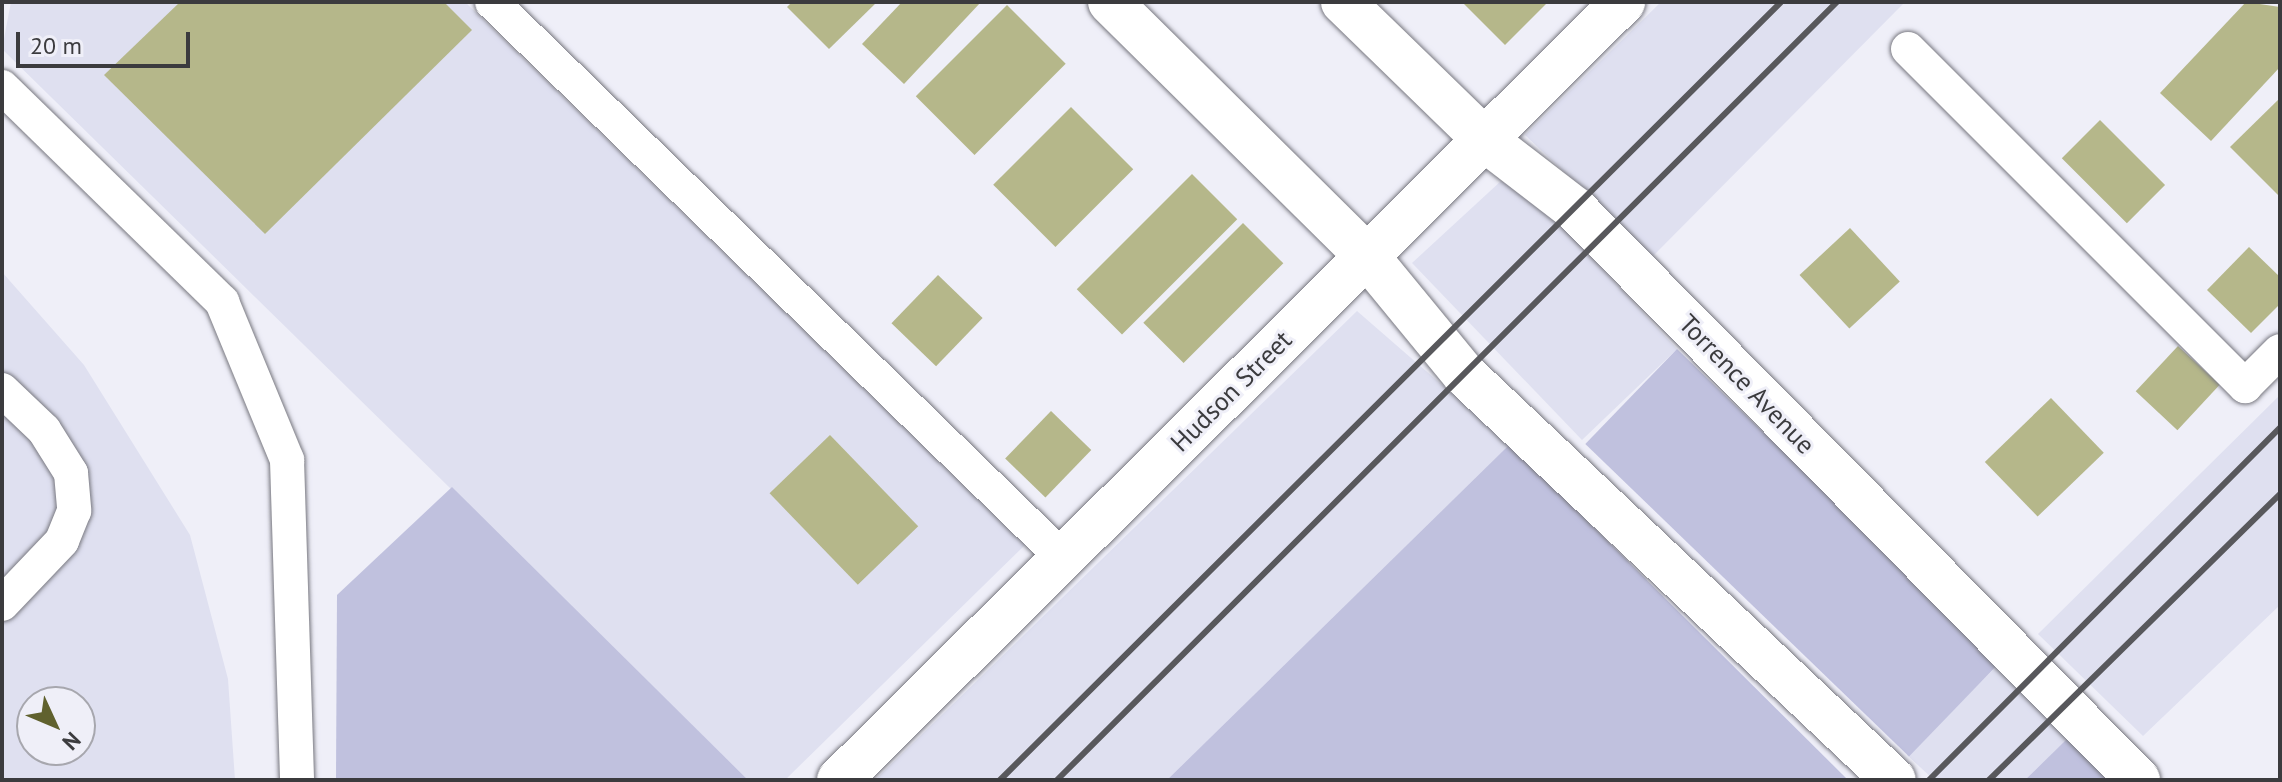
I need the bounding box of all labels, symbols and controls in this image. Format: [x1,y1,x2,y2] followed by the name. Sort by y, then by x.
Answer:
[20,16,194,66] scale bar
[30,30,82,61] text: 20 m
[1672,307,1822,461] street label: Torrence Avenue
[1164,324,1298,458] street label: Hudson Street
[16,686,96,766] north arrow
[57,726,87,756] text: N

